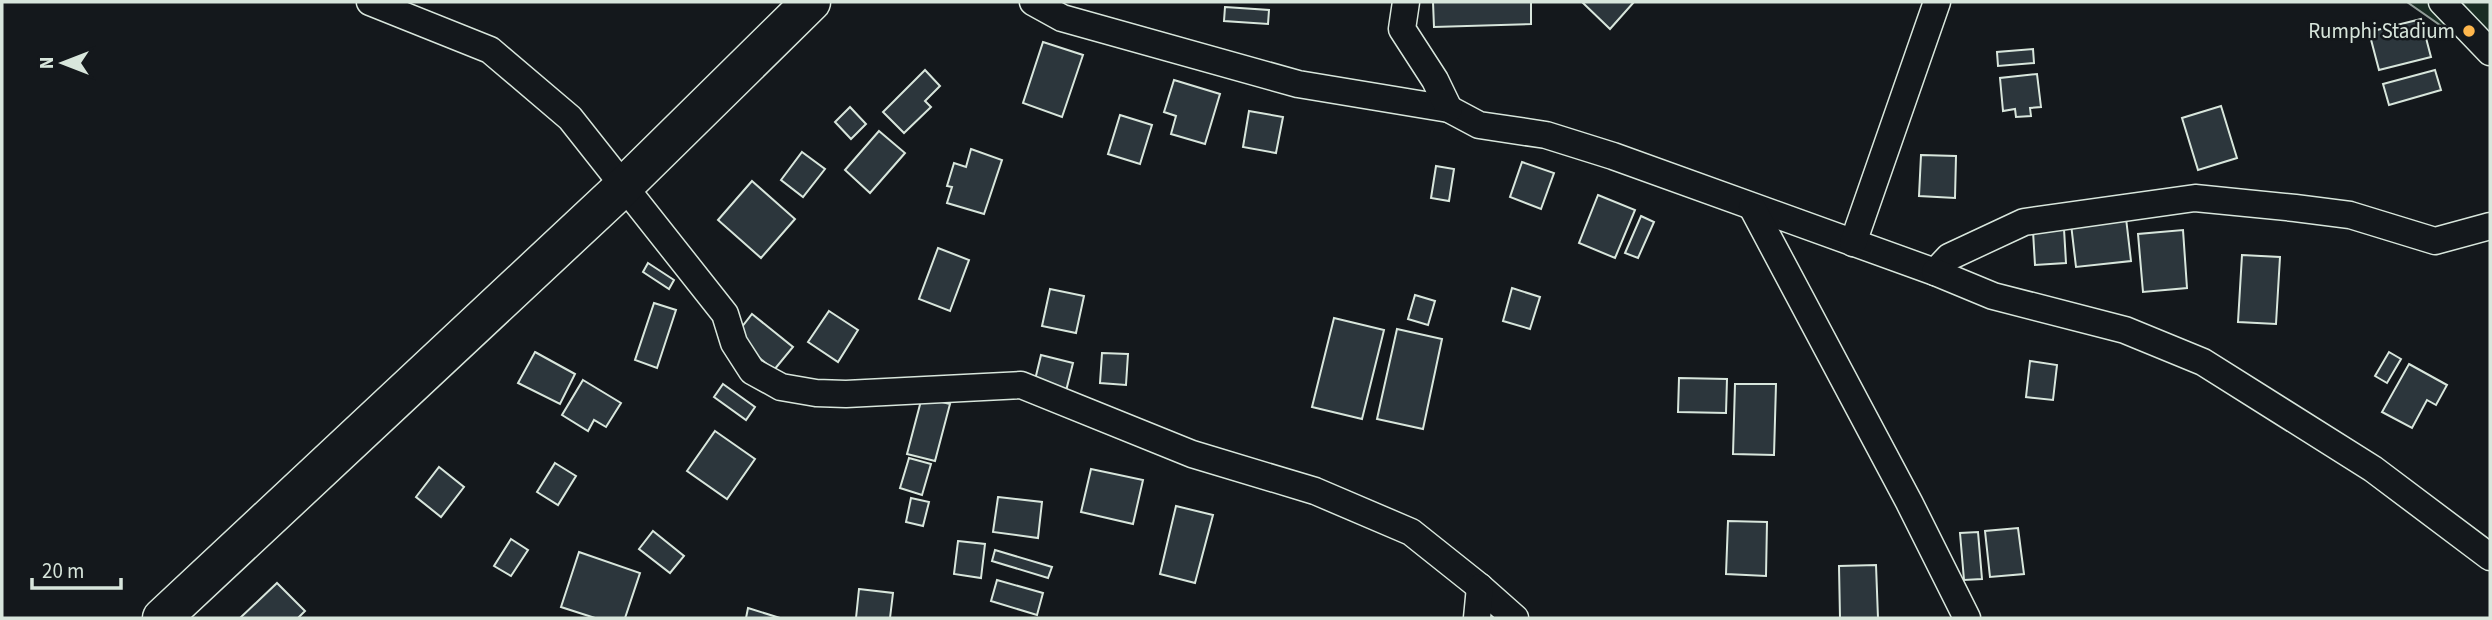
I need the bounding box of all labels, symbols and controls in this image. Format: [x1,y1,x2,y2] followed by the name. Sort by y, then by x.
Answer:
[2308,16,2455,46] place label: Rumphi Stadium
[2461,23,2477,39] marker: Rumphi Stadium
[28,28,98,98] north arrow
[34,57,61,69] text: N
[32,546,121,590] scale bar
[42,556,84,586] text: 20 m

